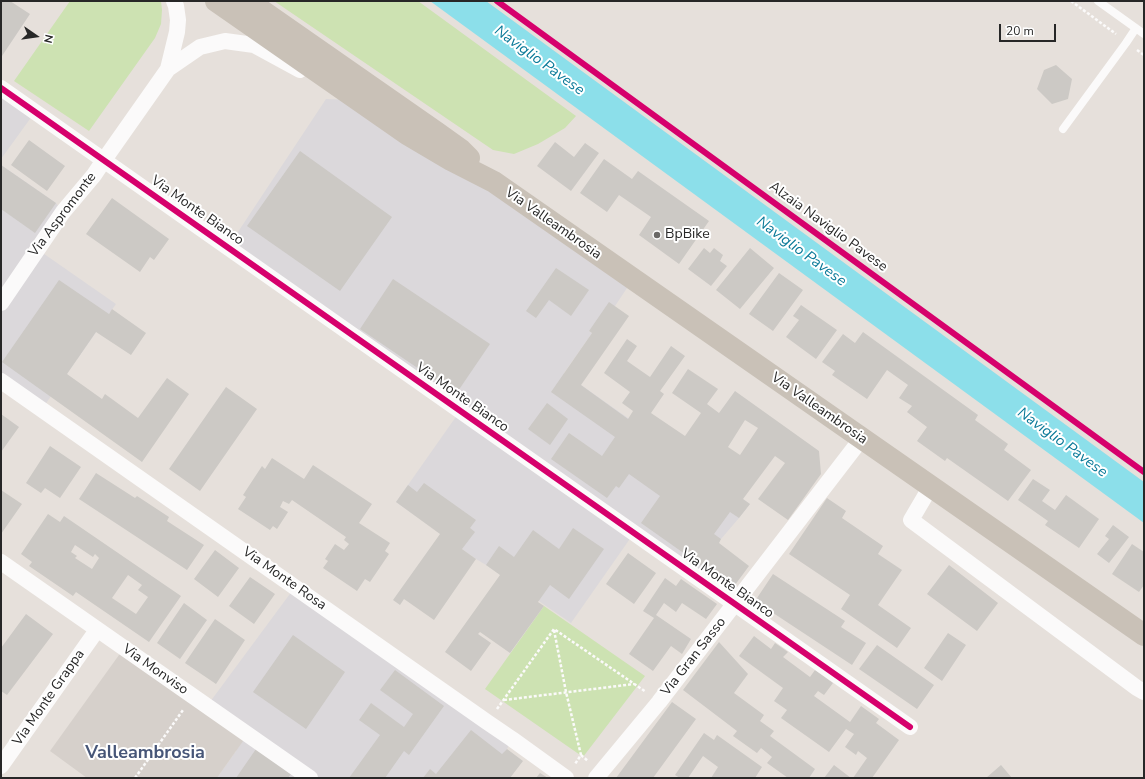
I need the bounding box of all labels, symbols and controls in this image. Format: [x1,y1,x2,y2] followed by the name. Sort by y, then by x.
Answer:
[16,16,56,56] north arrow
[1001,16,1058,42] scale bar
[490,22,588,100] water label: Naviglio Pavese
[1006,23,1034,39] text: 20 m
[40,33,56,45] text: N
[26,169,100,261] street label: Via Aspromonte
[147,173,247,249] street label: Via Monte Bianco
[766,178,890,276] street label: Alzaia Naviglio Pavese
[502,185,604,263] street label: Via Valleambrosia
[752,213,850,291] water label: Naviglio Pavese
[665,227,710,243] place label: BpBike
[652,230,662,240] marker: BpBike
[412,360,512,436] street label: Via Monte Bianco
[768,370,870,448] street label: Via Valleambrosia
[1013,404,1111,482] water label: Naviglio Pavese
[239,544,329,614] street label: Via Monte Rosa
[677,546,777,622] street label: Via Monte Bianco
[658,614,730,700] street label: Via Gran Sasso
[119,641,191,699] street label: Via Monviso
[9,647,89,749] street label: Via Monte Grappa
[85,743,205,765] district label: Valleambrosia

